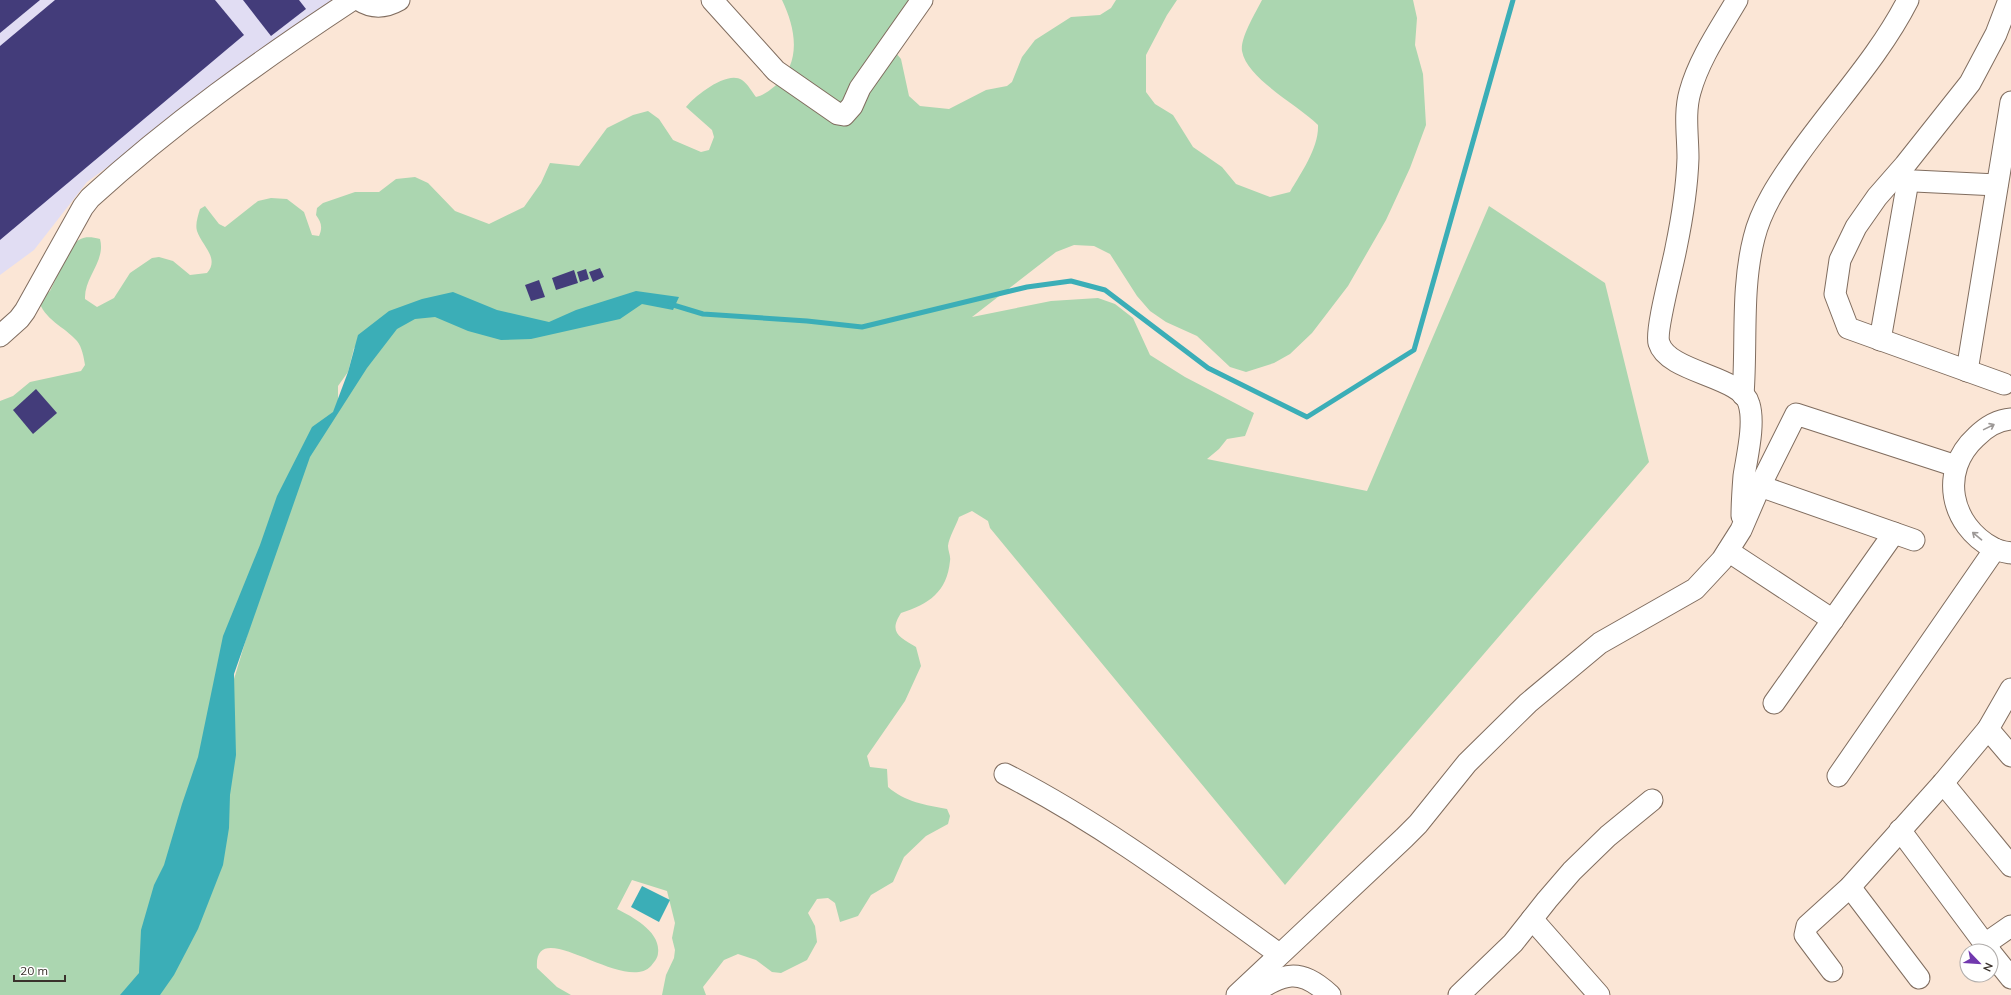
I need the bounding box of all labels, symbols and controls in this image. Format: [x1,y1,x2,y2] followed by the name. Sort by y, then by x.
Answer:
[1983,423,1995,430] one-way arrow
[1971,532,1982,541] one-way arrow
[1959,943,1999,983] north arrow
[14,957,65,983] scale bar
[1980,961,1996,974] text: N
[20,963,48,978] text: 20 m

